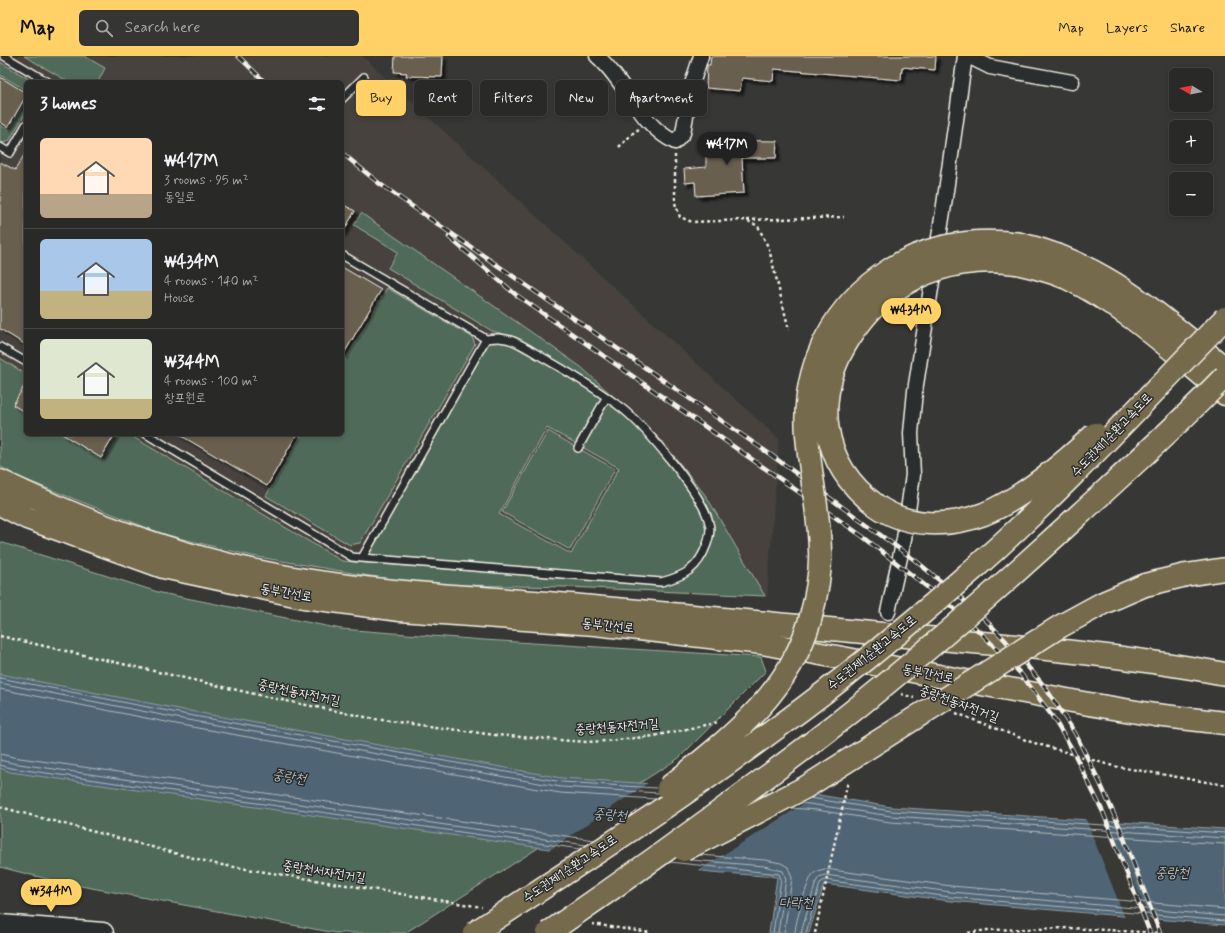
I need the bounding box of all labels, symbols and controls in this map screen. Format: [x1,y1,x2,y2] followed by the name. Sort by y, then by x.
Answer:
[79,10,359,46] search box
[20,16,55,41] text: Map
[93,17,115,39] icon: search
[125,18,200,38] text: Search here
[1058,19,1084,37] text: Map
[1106,19,1148,37] text: Layers
[1170,19,1205,37] text: Share
[1169,68,1213,112] north arrow
[1169,68,1213,216] map controls
[356,80,406,116] chip: Buy
[414,80,472,116] chip: Rent
[480,80,547,116] chip: Filters
[555,80,608,116] chip: New
[616,80,707,116] chip: Apartment
[40,93,97,115] text: 3 homes
[306,93,328,115] icon: filters
[1169,120,1213,164] button: +
[699,132,755,166] pin: ₩417M
[706,136,748,153] text: ₩417M
[164,150,218,172] text: ₩417M
[72,154,120,202] icon: home
[164,172,248,189] text: 3 rooms · 95 m²
[1169,172,1213,216] button: −
[164,189,195,206] text: 동일로
[164,251,219,273] text: ₩434M
[72,255,120,303] icon: home
[164,273,258,290] text: 4 rooms · 140 m²
[164,290,195,307] text: House
[883,298,939,332] pin: ₩434M
[890,302,932,319] text: ₩434M
[164,351,220,373] text: ₩344M
[72,355,120,403] icon: home
[164,373,258,390] text: 4 rooms · 100 m²
[1068,389,1156,481] street label: 수도권제1순환고속도로
[164,390,206,407] text: 창포원로
[259,580,313,606] street label: 동부간선로
[824,612,920,694] street label: 수도권제1순환고속도로
[581,615,635,637] street label: 동부간선로
[901,661,955,687] street label: 동부간선로
[256,676,342,710] street label: 중랑천동자전거길
[917,682,1001,726] street label: 중랑천동자전거길
[575,716,659,738] street label: 중랑천동자전거길
[271,765,309,789] water label: 중랑천
[593,805,629,825] water label: 중랑천
[519,831,621,907] street label: 수도권제1순환고속도로
[281,857,367,887] street label: 중랑천서자전거길
[1155,864,1191,882] water label: 중랑천
[23,879,79,913] pin: ₩344M
[30,883,72,900] text: ₩344M
[779,894,815,912] water label: 다락천

